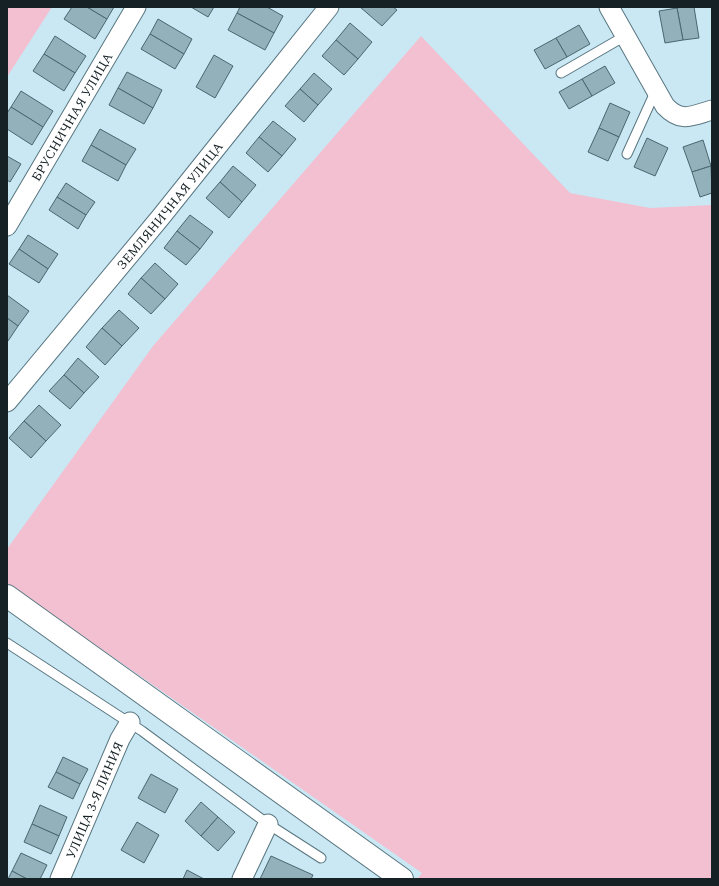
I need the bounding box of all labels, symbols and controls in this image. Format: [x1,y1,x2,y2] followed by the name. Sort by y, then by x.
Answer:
[26,49,118,185] street label: БРУСНИЧНАЯ УЛИЦА
[112,138,229,274] street label: ЗЕМЛЯНИЧНАЯ УЛИЦА
[61,739,129,862] street label: УЛИЦА 3-Я ЛИНИЯ

